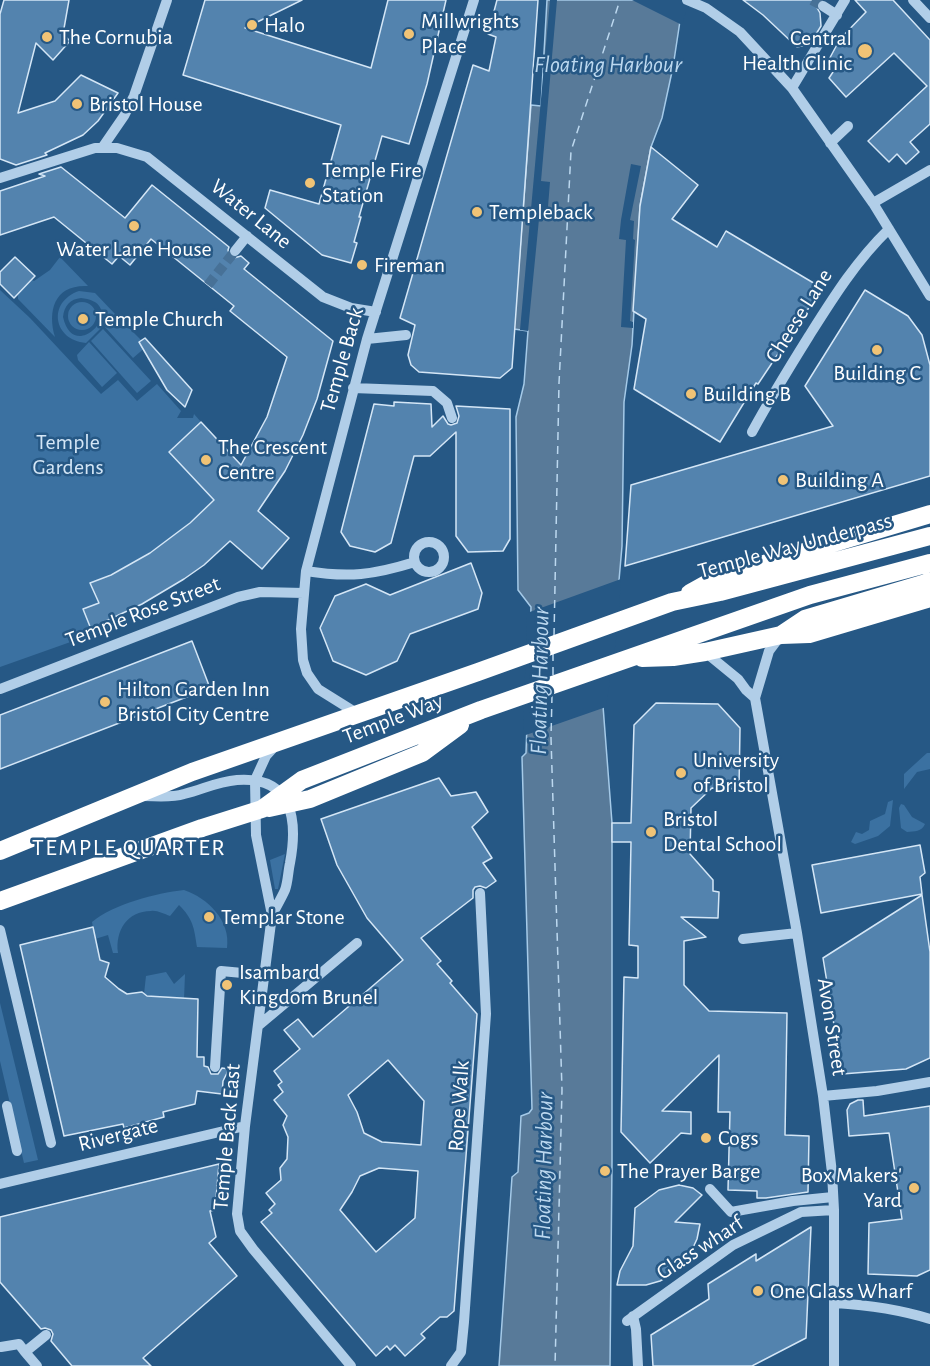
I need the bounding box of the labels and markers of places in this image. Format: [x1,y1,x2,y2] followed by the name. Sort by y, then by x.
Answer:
[421,8,519,60] place label: Millwrights Place
[264,12,305,38] place label: Halo
[245,18,259,32] marker: Halo
[59,24,173,50] place label: The Cornubia
[742,25,852,76] place label: Central Health Clinic
[402,27,416,41] marker: Millwrights Place
[40,30,54,44] marker: The Cornubia
[856,42,874,60] marker: Central Health Clinic
[89,91,203,117] place label: Bristol House
[70,97,84,111] marker: Bristol House
[322,157,422,208] place label: Temple Fire Station
[303,176,317,190] marker: Temple Fire Station
[489,199,593,225] place label: Templeback
[470,205,484,219] marker: Templeback
[127,219,141,233] marker: Water Lane House
[56,236,212,262] place label: Water Lane House
[374,252,445,278] place label: Fireman
[355,258,369,272] marker: Fireman
[95,306,223,332] place label: Temple Church
[76,312,90,326] marker: Temple Church
[870,343,884,357] marker: Building C
[833,360,921,386] place label: Building C
[703,381,791,407] place label: Building B
[684,387,698,401] marker: Building B
[218,434,327,486] place label: The Crescent Centre
[199,453,213,467] marker: The Crescent Centre
[795,467,884,493] place label: Building A
[776,473,790,487] marker: Building A
[117,676,270,728] place label: Hilton Garden Inn Bristol City Centre
[98,695,112,709] marker: Hilton Garden Inn Bristol City Centre
[693,747,779,798] place label: University of Bristol
[674,766,688,780] marker: University of Bristol
[663,806,782,858] place label: Bristol Dental School
[644,825,658,839] marker: Bristol Dental School
[221,904,345,930] place label: Templar Stone
[202,910,216,924] marker: Templar Stone
[239,959,378,1010] place label: Isambard Kingdom Brunel
[220,978,234,992] marker: Isambard Kingdom Brunel
[718,1125,759,1151] place label: Cogs
[699,1131,713,1145] marker: Cogs
[617,1158,760,1184] place label: The Prayer Barge
[801,1162,902,1214] place label: Box Makers' Yard
[598,1164,612,1178] marker: The Prayer Barge
[907,1181,921,1195] marker: Box Makers' Yard
[770,1278,912,1304] place label: One Glass Wharf
[751,1284,765,1298] marker: One Glass Wharf

